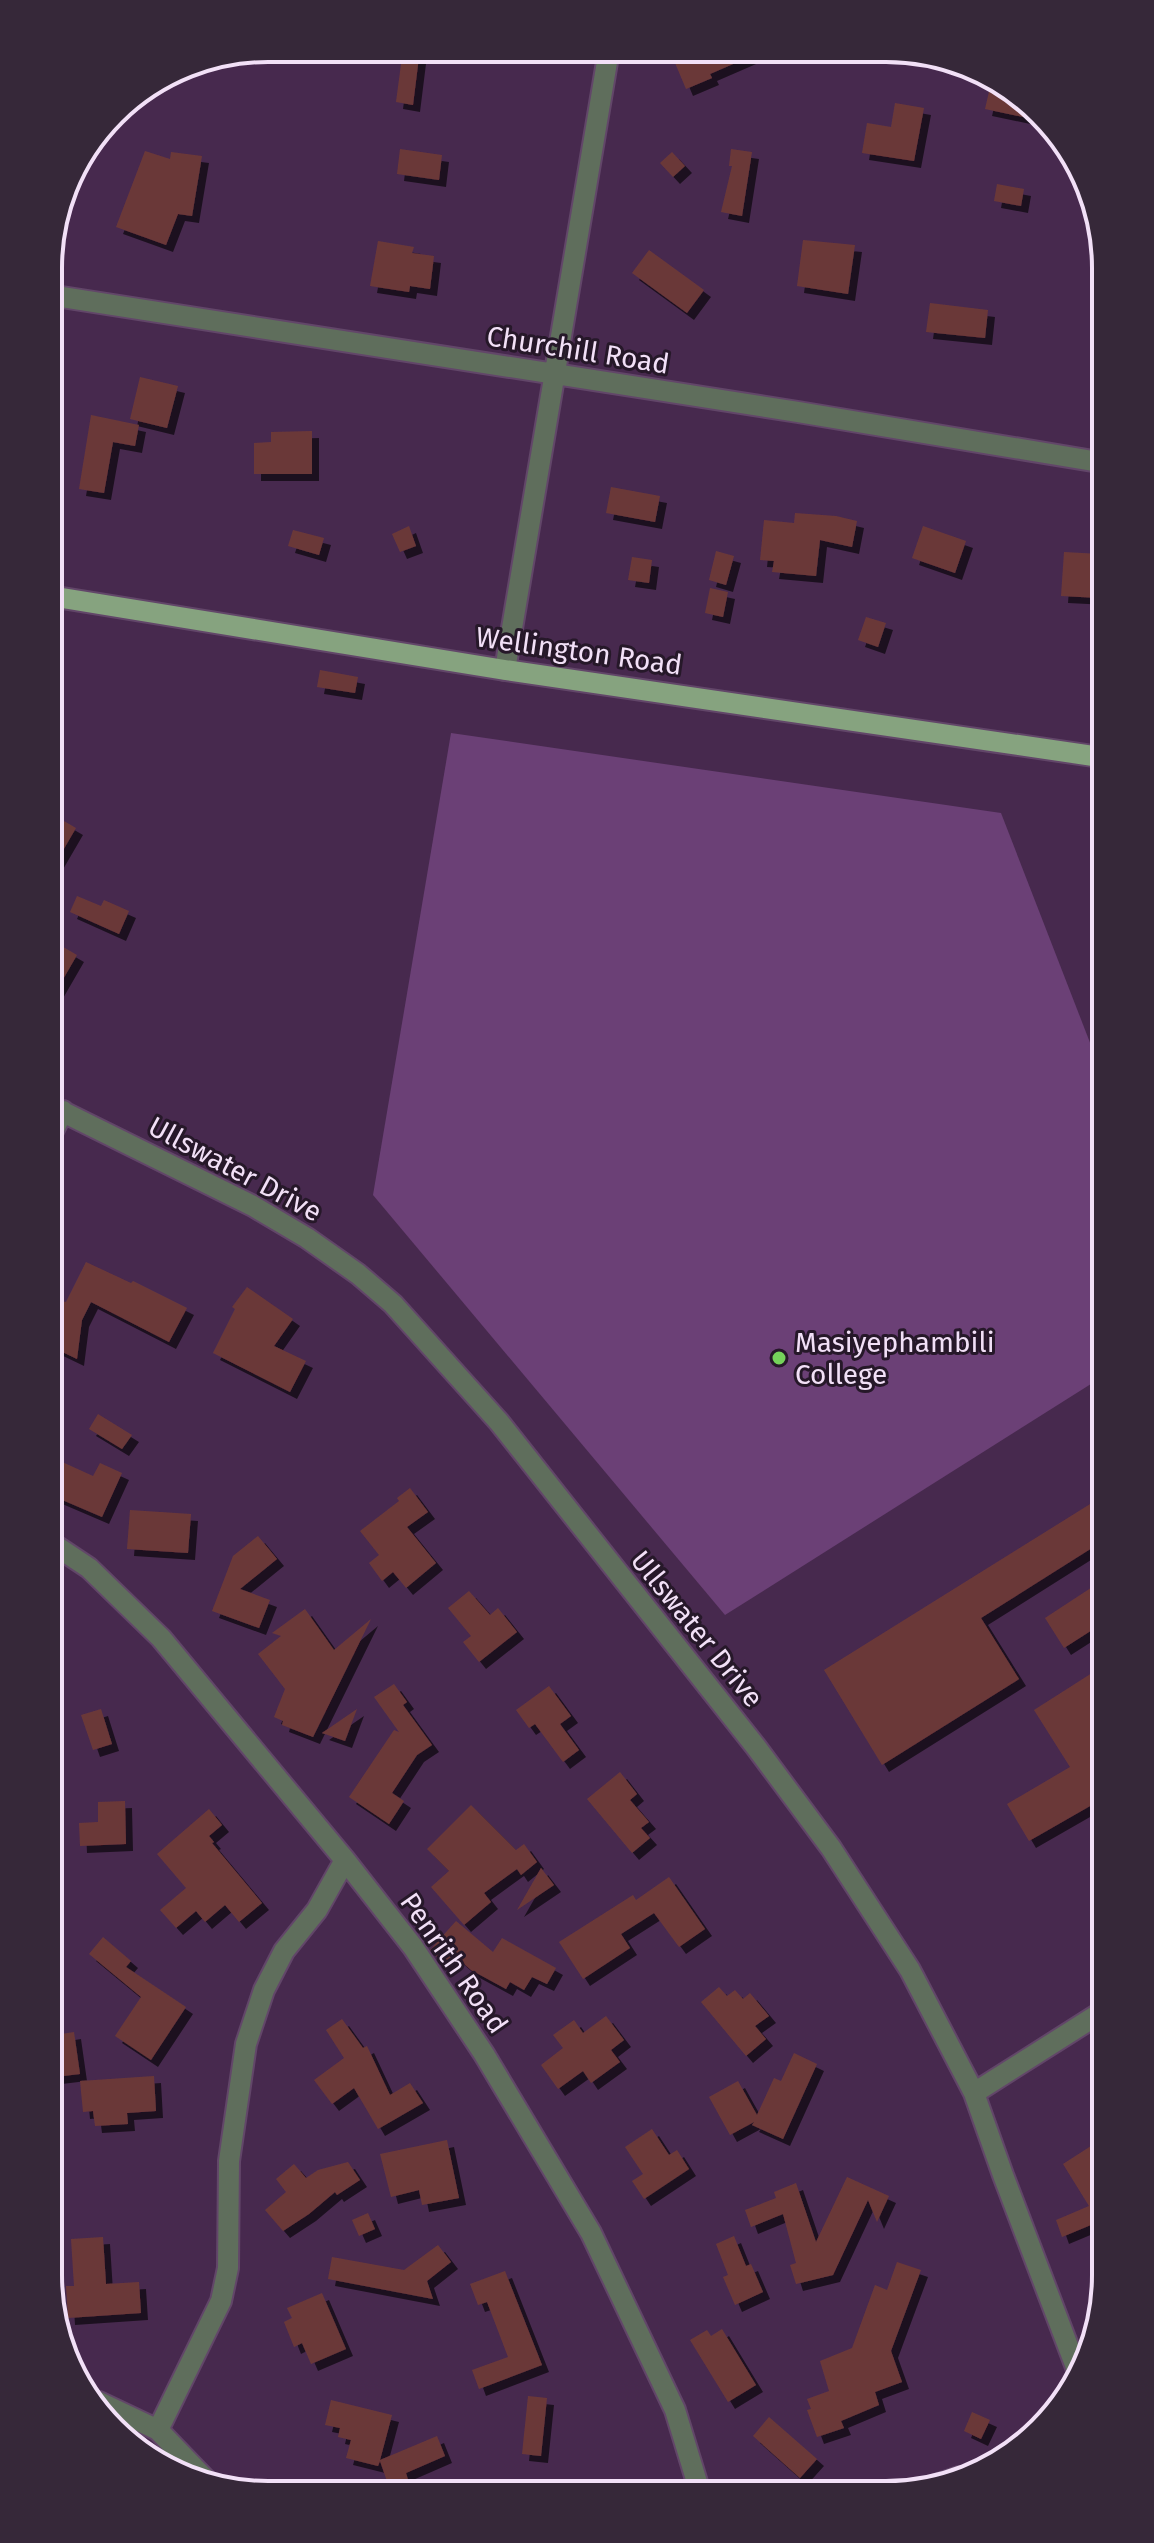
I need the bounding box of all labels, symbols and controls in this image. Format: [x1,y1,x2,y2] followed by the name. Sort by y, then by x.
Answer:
[484,319,672,381] street label: Churchill Road
[474,620,684,682] street label: Wellington Road
[143,1109,327,1229] street label: Ullswater Drive
[795,1326,995,1391] place label: Masiyephambili College
[770,1349,788,1367] marker: Masiyephambili College
[624,1544,770,1714] street label: Ullswater Drive
[393,1886,515,2040] street label: Penrith Road

